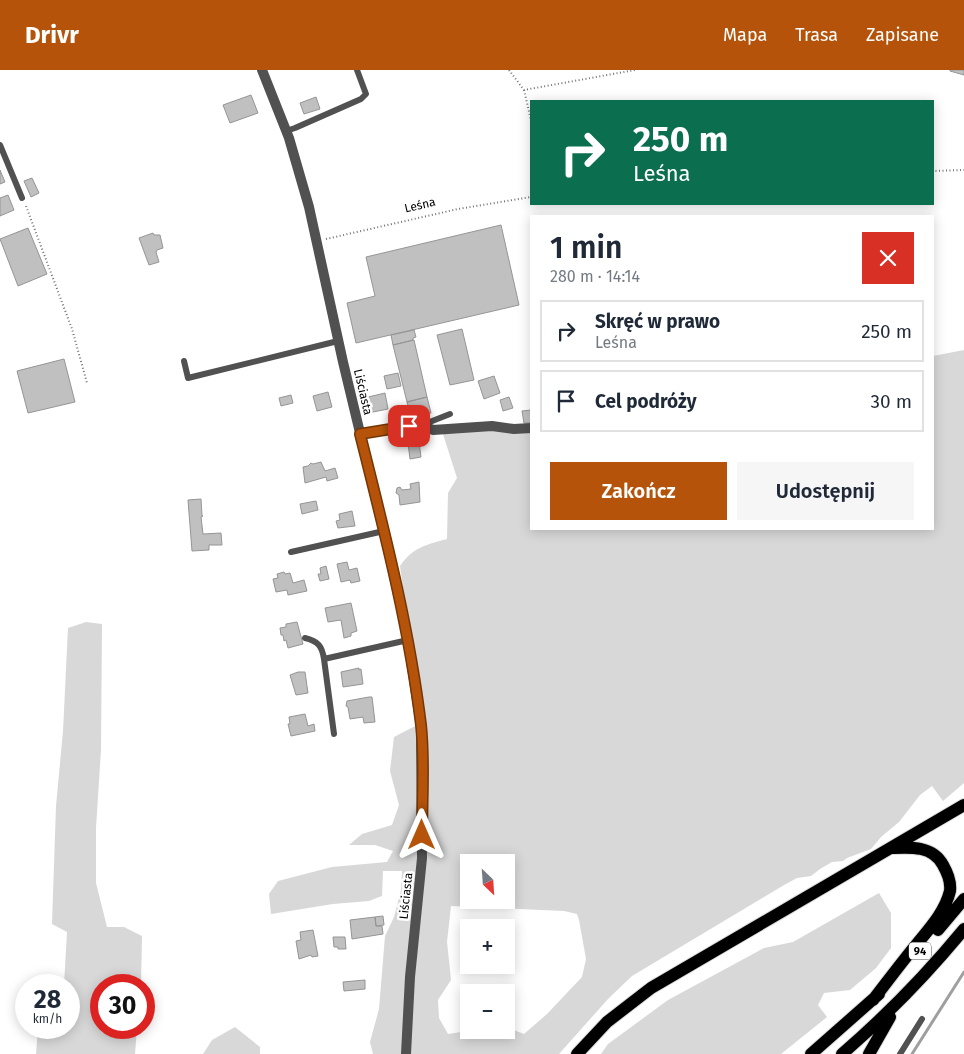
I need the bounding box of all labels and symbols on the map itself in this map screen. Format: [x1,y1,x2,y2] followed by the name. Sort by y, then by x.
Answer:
[403,195,437,215] street label: Leśna
[351,368,375,416] street label: Liściasta
[388,405,430,447] pin
[395,808,447,860] position arrow
[460,854,515,909] north arrow
[397,872,415,920] street label: Liściasta
[909,942,931,959] road number: 94
[90,974,155,1039] speed limit sign: 30

